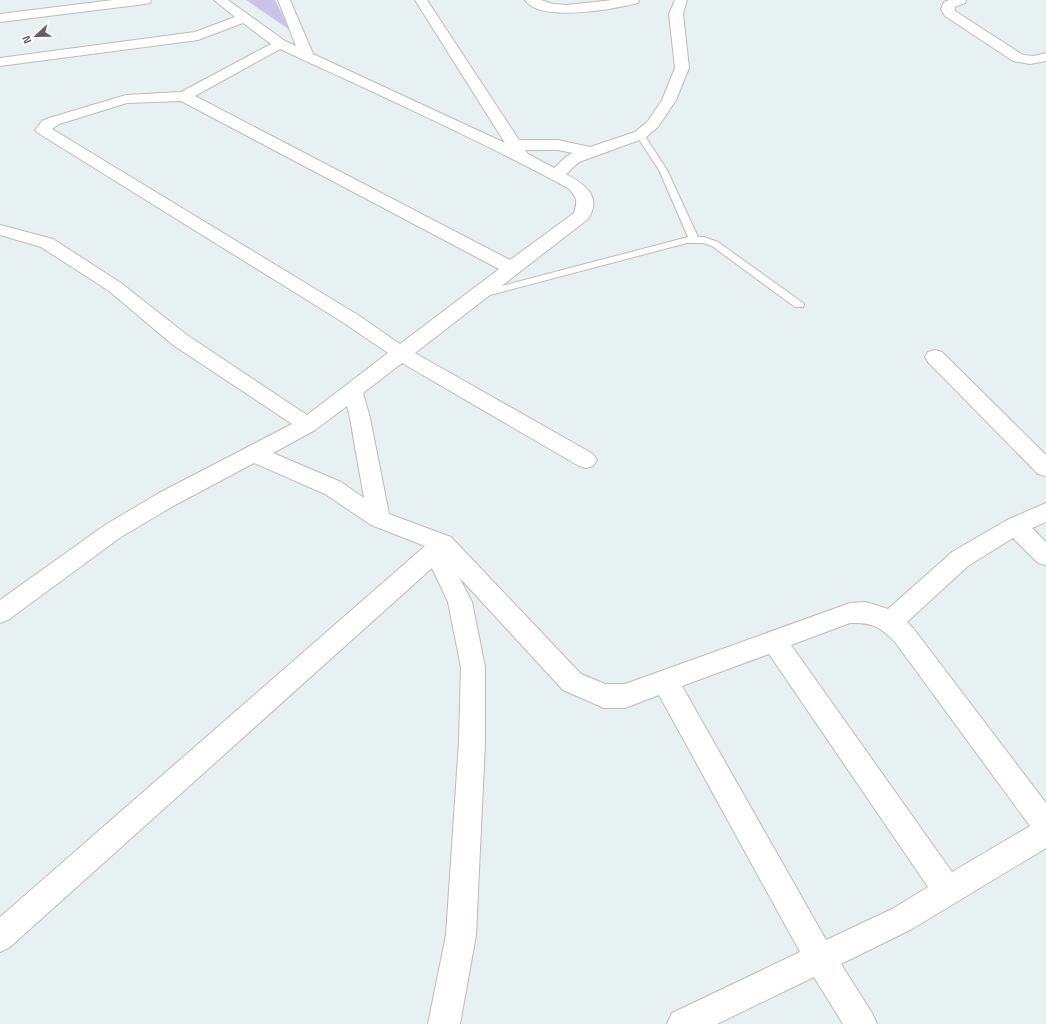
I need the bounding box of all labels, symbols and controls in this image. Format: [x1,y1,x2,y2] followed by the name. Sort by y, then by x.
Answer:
[16,16,56,56] north arrow
[18,33,36,46] text: N

